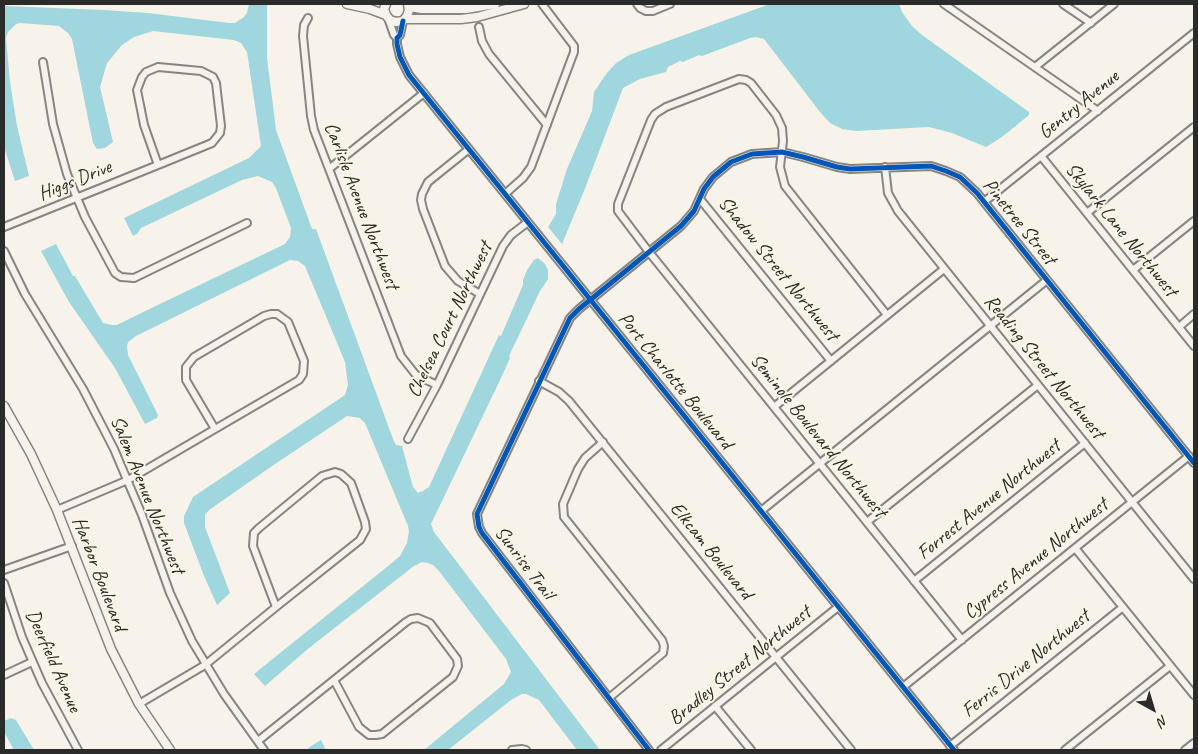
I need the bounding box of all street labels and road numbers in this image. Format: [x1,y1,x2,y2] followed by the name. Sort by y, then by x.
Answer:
[1034,65,1124,145] street label: Gentry Avenue
[318,119,404,293] street label: Carlisle Avenue Northwest
[35,155,115,207] street label: Higgs Drive
[1060,158,1182,302] street label: Skylark Lane Northwest
[977,174,1061,270] street label: Pinetree Street
[712,192,844,346] street label: Shadow Street Northwest
[402,238,498,402] street label: Chelsea Court Northwest
[979,290,1109,444] street label: Reading Street Northwest
[612,308,738,454] street label: Port Charlotte Boulevard
[745,349,891,523] street label: Seminole Boulevard Northwest
[104,413,190,577] street label: Salem Avenue Northwest
[912,435,1066,565] street label: Forrest Avenue Northwest
[959,493,1113,625] street label: Cypress Avenue Northwest
[664,497,758,605] street label: Elkcam Boulevard
[66,514,132,634] street label: Harbor Boulevard
[489,522,559,604] street label: Sunrise Trail
[664,601,816,731] street label: Bradley Street Northwest
[957,605,1095,723] street label: Ferris Drive Northwest
[20,606,86,716] street label: Deerfield Avenue

